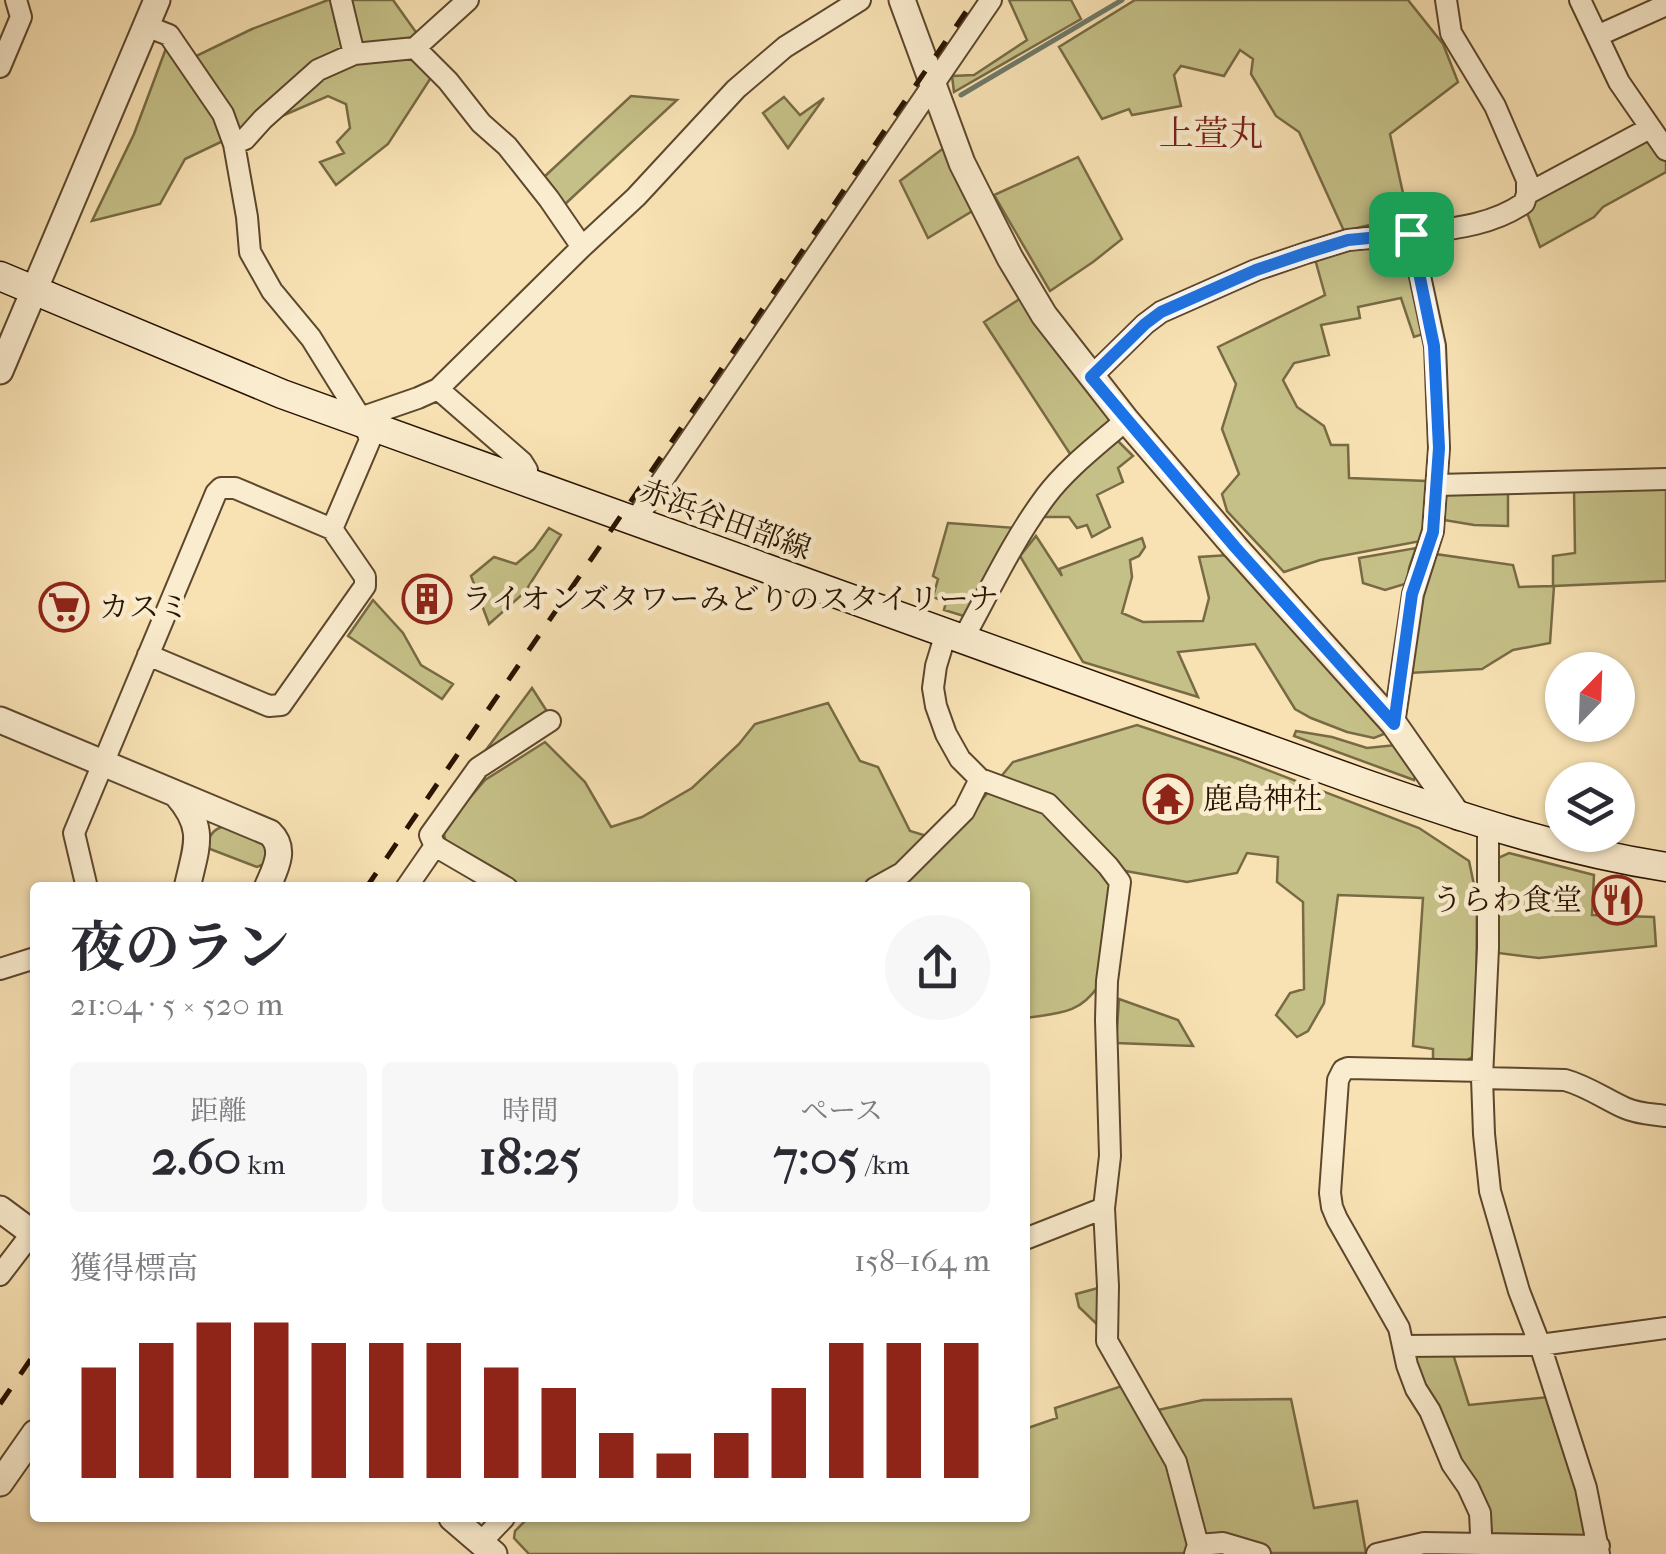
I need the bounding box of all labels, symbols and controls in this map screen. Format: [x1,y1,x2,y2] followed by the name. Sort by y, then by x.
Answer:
[1158,113,1264,154] district label: 上萱丸
[1369,192,1454,277] pin
[1384,207,1439,262] icon: arrive
[634,473,816,567] street label: 赤浜谷田部線
[401,573,453,625] building icon: ライオンズタワーみどりのスタイリーナ
[38,581,90,633] supermarket icon: カスミ
[462,582,999,617] place label: ライオンズタワーみどりのスタイリーナ
[99,590,189,625] place label: カスミ
[1545,652,1635,742] north arrow
[1545,652,1635,852] map controls
[1545,762,1635,852] button: layers
[1142,773,1194,825] temple icon: 鹿島神社
[1203,782,1323,817] place label: 鹿島神社
[1591,874,1643,926] restaurant icon: うらわ食堂
[1432,883,1582,918] place label: うらわ食堂
[885,915,990,1020] button: share
[70,916,290,980] text: 夜のラン
[70,986,283,1023] text: 21:04 · 5 × 520 m
[190,1094,246,1127] text: 距離
[502,1094,558,1127] text: 時間
[800,1094,883,1127] text: ペース
[151,1128,241,1187] text: 2.60
[479,1128,581,1187] text: 18:25
[774,1128,859,1187] text: 7:05
[241,1148,285,1181] text: km
[859,1148,910,1181] text: /km
[854,1242,990,1279] text: 158–164 m
[70,1250,198,1287] text: 獲得標高

